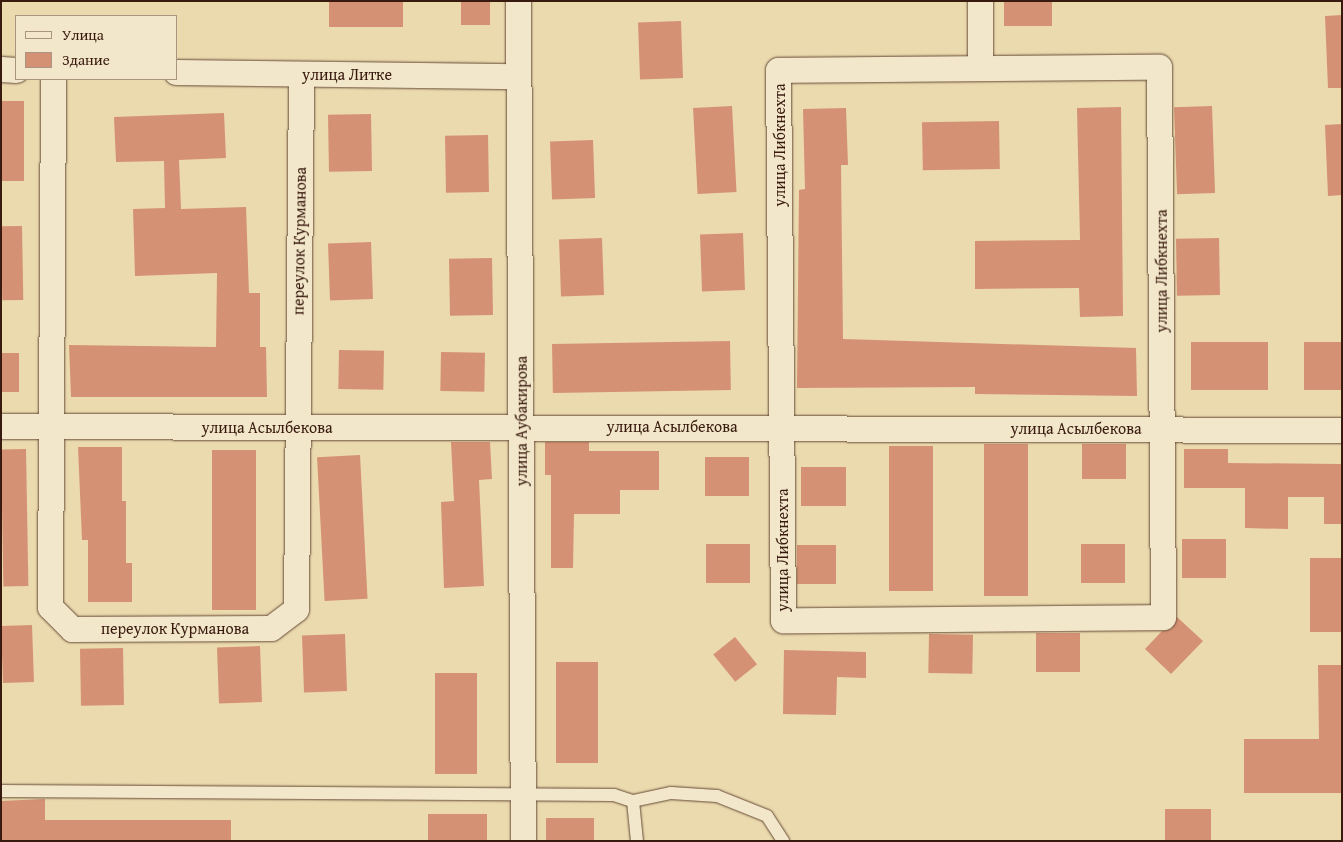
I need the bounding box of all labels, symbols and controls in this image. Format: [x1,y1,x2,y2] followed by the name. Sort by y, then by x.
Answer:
[15,15,178,80] legend
[62,24,104,45] text: Улица
[62,49,110,70] text: Здание
[302,64,392,84] street label: улица Литке
[769,83,789,207] street label: улица Либкнехта
[288,167,310,315] street label: переулок Курманова
[1151,209,1171,333] street label: улица Либкнехта
[511,356,531,486] street label: улица Аубакирова
[606,416,738,436] street label: улица Асылбекова
[201,417,333,437] street label: улица Асылбекова
[1010,418,1142,438] street label: улица Асылбекова
[772,488,792,612] street label: улица Либкнехта
[101,618,249,638] street label: переулок Курманова

